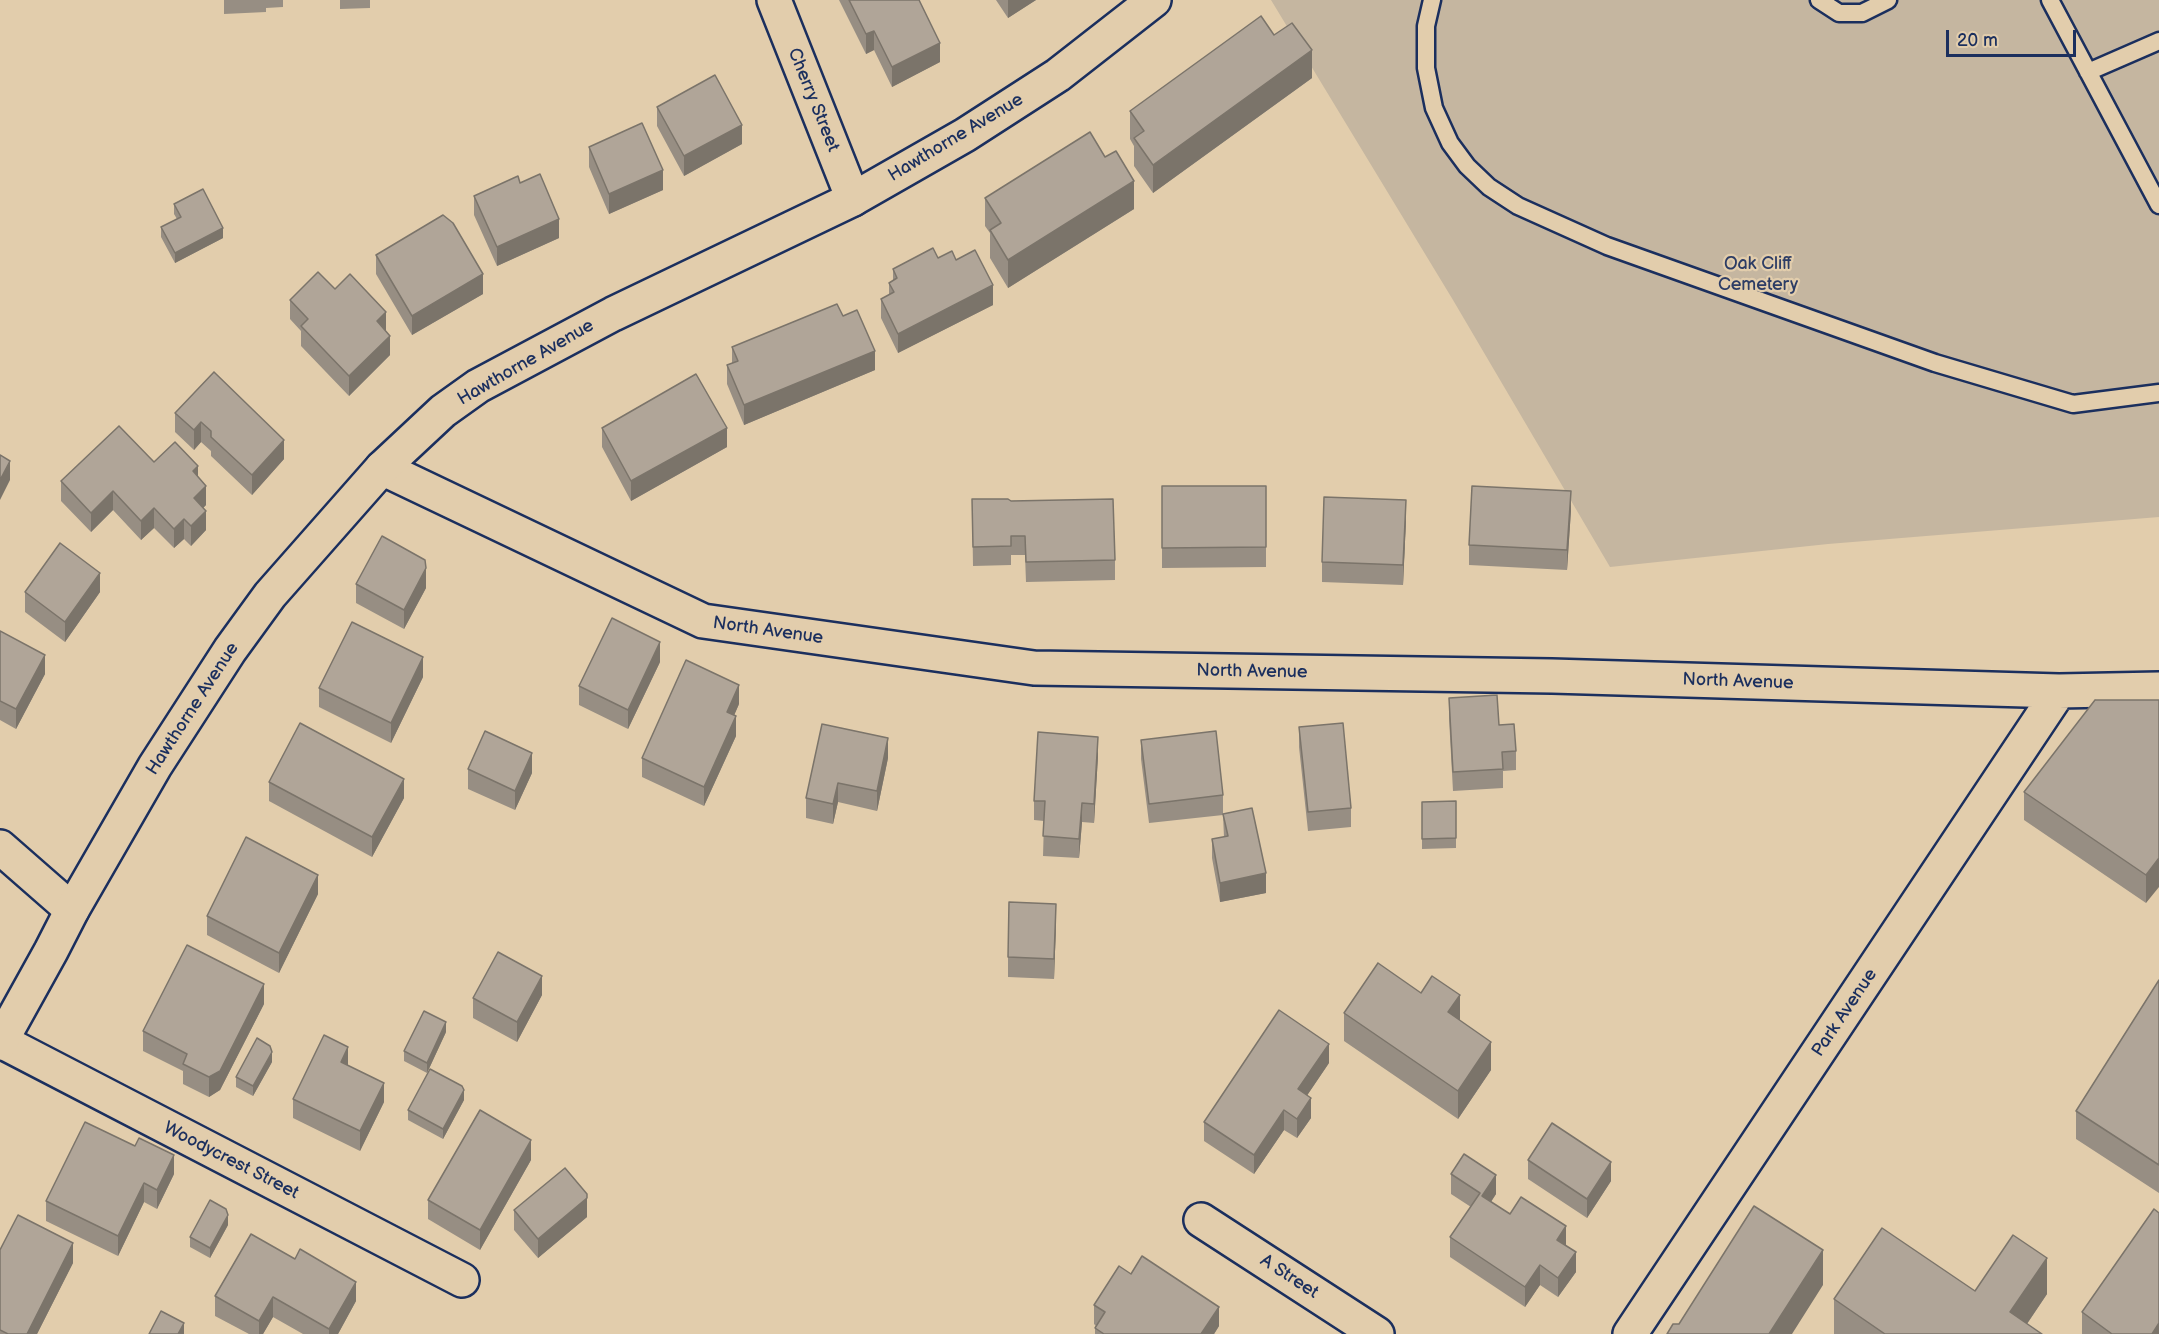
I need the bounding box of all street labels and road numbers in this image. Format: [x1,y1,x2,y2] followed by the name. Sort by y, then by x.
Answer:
[782,45,844,155] street label: Cherry Street
[885,89,1027,187] street label: Hawthorne Avenue
[454,315,598,411] street label: Hawthorne Avenue
[711,613,825,649] street label: North Avenue
[142,639,244,779] street label: Hawthorne Avenue
[1196,660,1308,684] street label: North Avenue
[1682,669,1794,695] street label: North Avenue
[1808,965,1882,1061] street label: Park Avenue
[160,1118,302,1204] street label: Woodycrest Street
[1256,1250,1322,1304] street label: A Street

